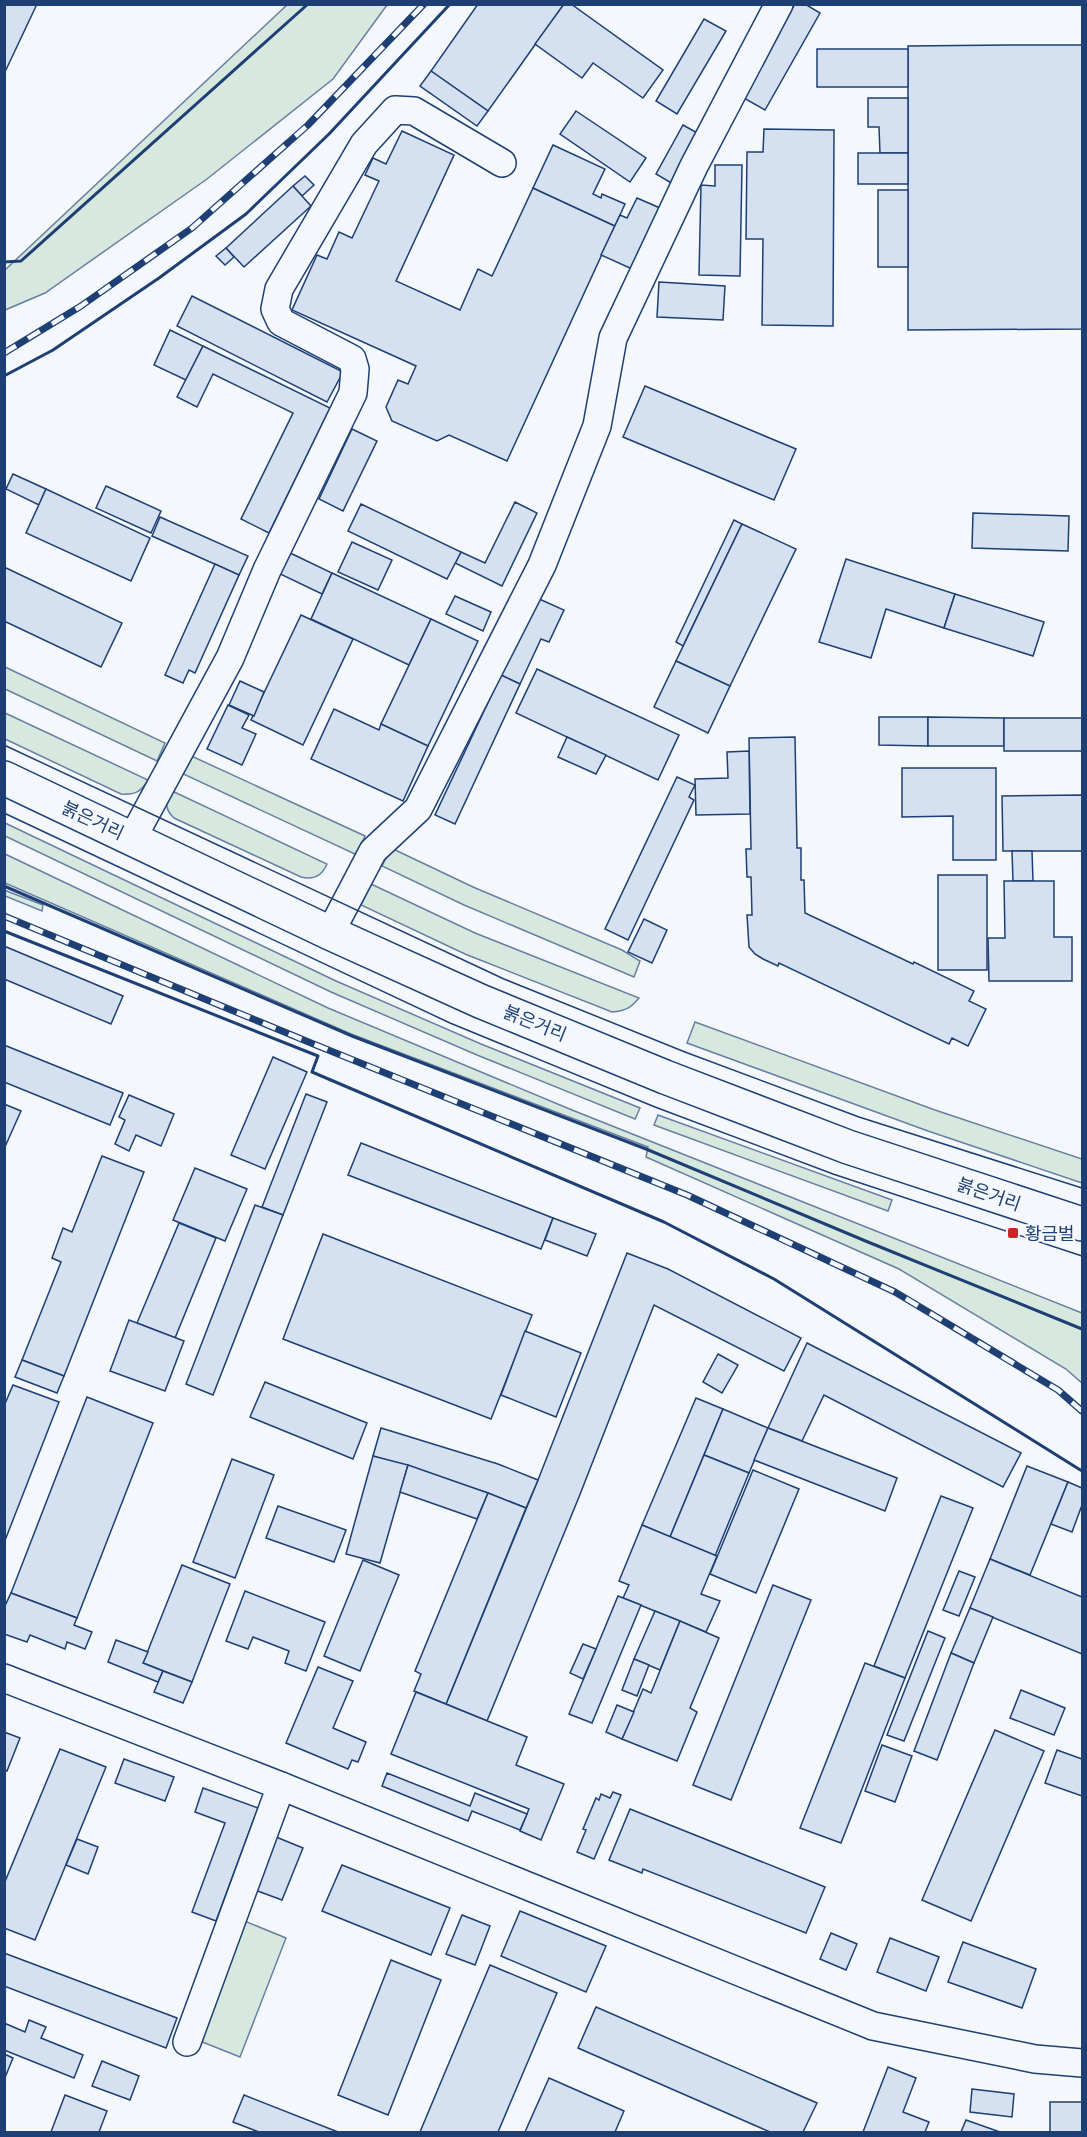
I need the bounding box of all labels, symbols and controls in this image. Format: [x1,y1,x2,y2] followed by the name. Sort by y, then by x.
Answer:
[58,795,128,845] street label: 붉은거리
[500,999,570,1047] street label: 붉은거리
[954,1171,1024,1217] street label: 붉은거리
[1025,1221,1075,1246] place label: 황금벌
[1006,1226,1020,1240] marker: 황금벌

